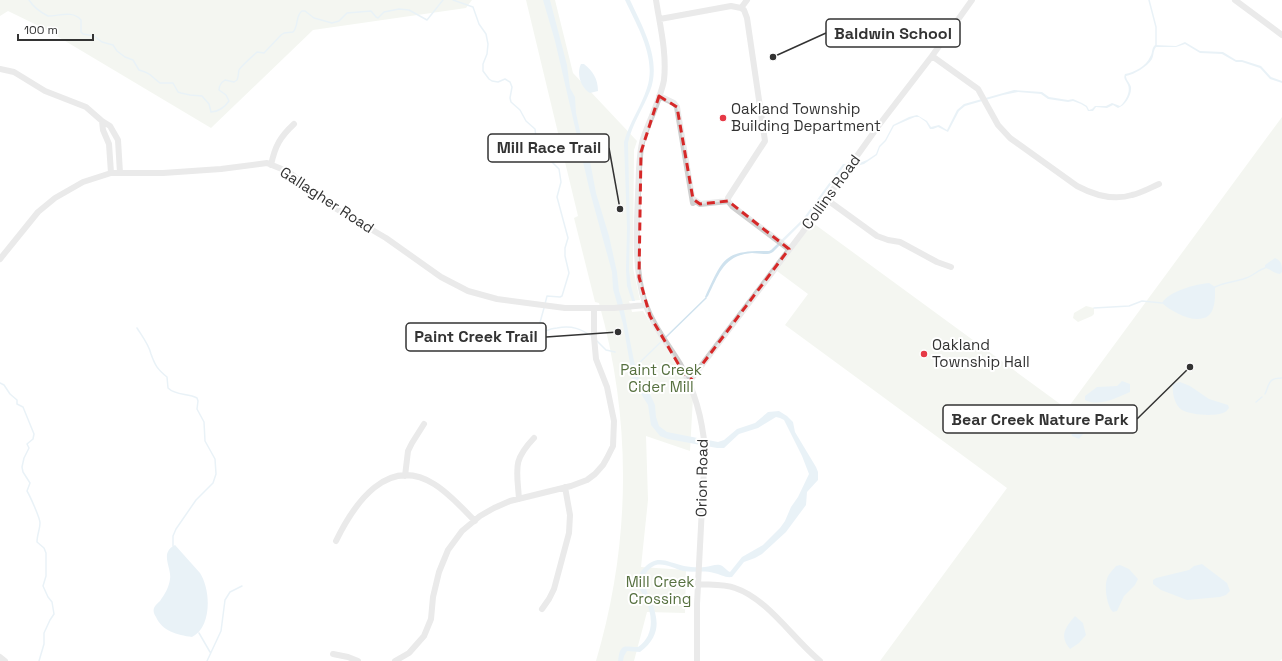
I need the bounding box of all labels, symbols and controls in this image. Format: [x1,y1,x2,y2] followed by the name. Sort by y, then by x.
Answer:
[18,16,93,42] scale bar
[826,19,960,47] callout: Baldwin School
[24,22,58,38] text: 100 m
[834,23,952,44] text: Baldwin School
[731,99,881,135] place label: Oakland Township Building Department
[718,113,728,123] marker: Oakland Township Building Department
[488,134,609,162] callout: Mill Race Trail
[497,137,601,158] text: Mill Race Trail
[797,151,864,233] street label: Collins Road
[277,162,378,237] street label: Gallagher Road
[406,323,546,351] callout: Paint Creek Trail
[414,326,538,347] text: Paint Creek Trail
[932,335,1030,371] place label: Oakland Township Hall
[919,349,929,359] marker: Oakland Township Hall
[620,360,702,396] park label: Paint Creek Cider Mill
[943,405,1137,433] callout: Bear Creek Nature Park
[951,409,1129,430] text: Bear Creek Nature Park
[691,439,712,517] street label: Orion Road
[626,572,694,608] park label: Mill Creek Crossing

